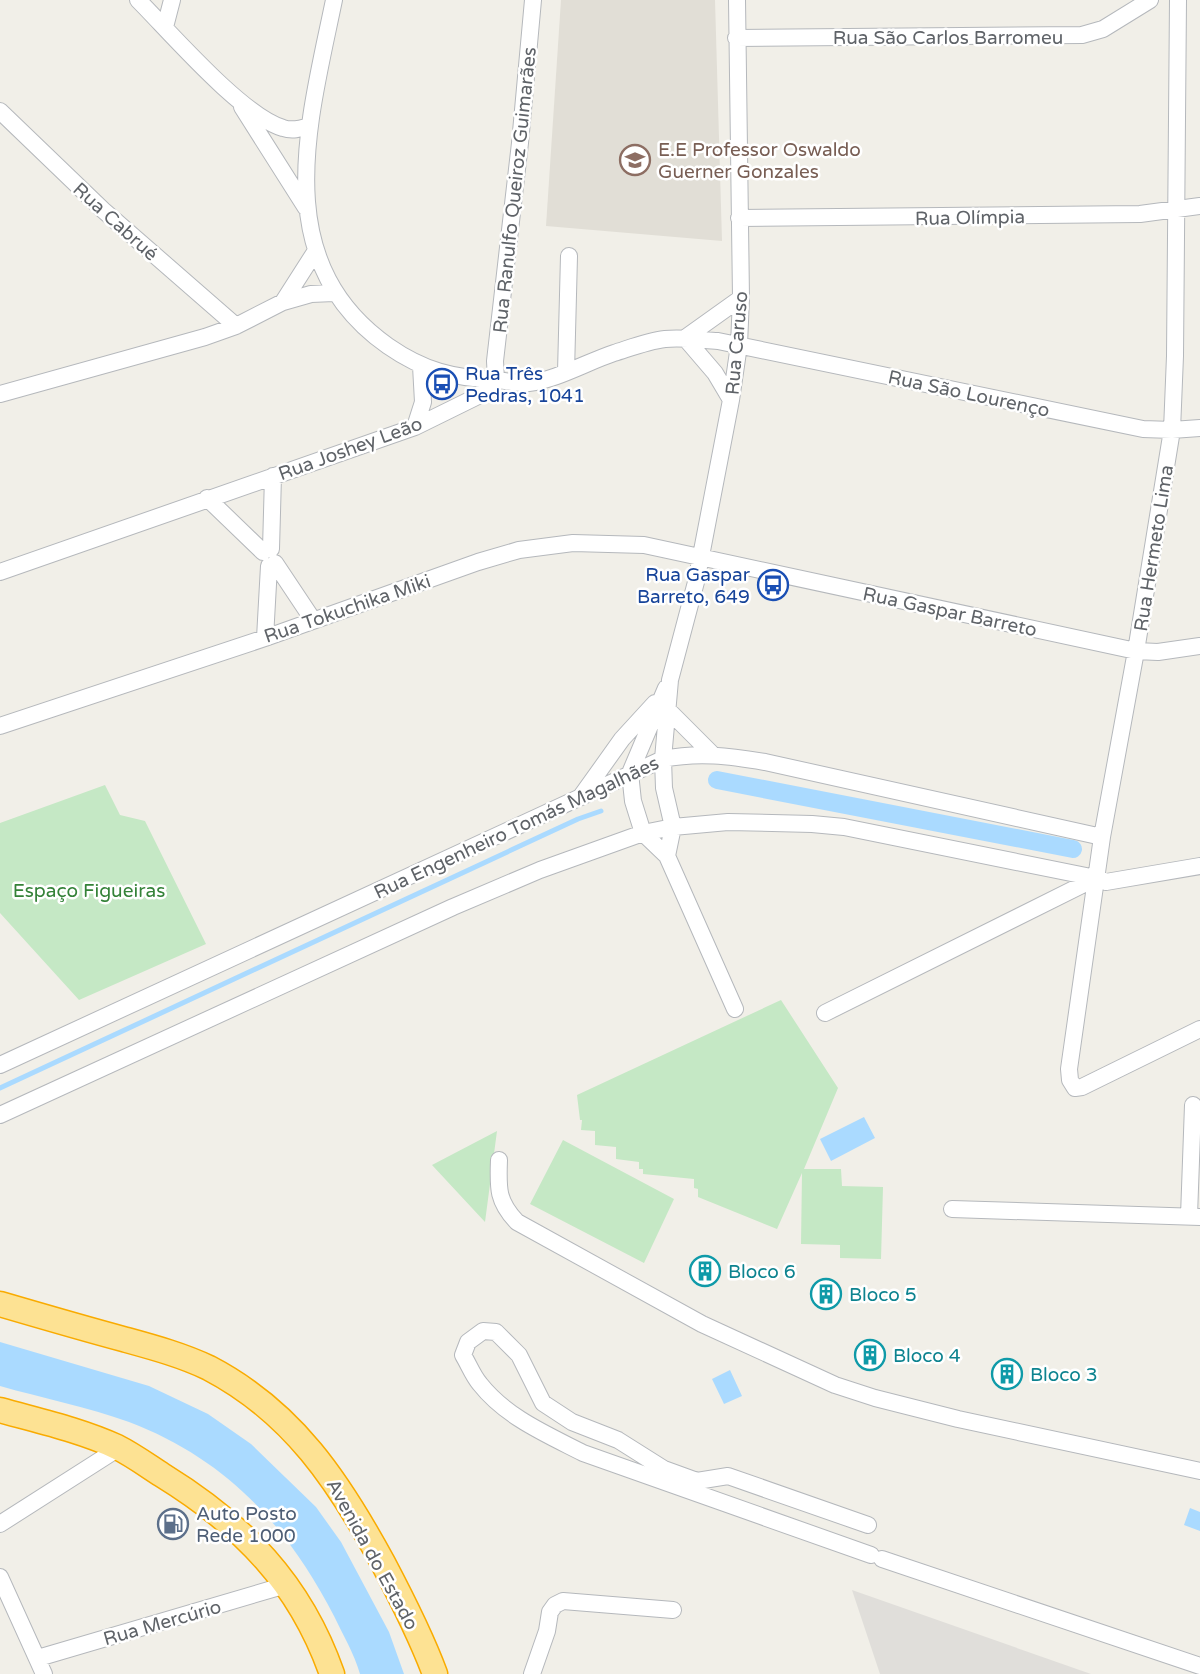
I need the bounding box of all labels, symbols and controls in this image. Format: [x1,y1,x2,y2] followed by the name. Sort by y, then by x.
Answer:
[833,27,1063,49] street label: Rua São Carlos Barromeu
[489,46,541,334] street label: Rua Ranulfo Queiroz Guimarães
[658,139,861,183] place label: E.E Professor Oswaldo Guerner Gonzales
[618,143,652,177] school or university icon: E.E Professor Oswaldo Guerner Gonzales
[69,178,162,265] street label: Rua Cabrué
[915,206,1025,230] street label: Rua Olímpia
[722,290,752,396] street label: Rua Caruso
[465,363,585,407] place label: Rua Três Pedras, 1041
[886,366,1052,422] street label: Rua São Lourenço
[425,367,459,401] bus stop icon: Rua Três Pedras, 1041
[275,413,425,485] street label: Rua Joshey Leão
[1130,463,1178,633] street label: Rua Hermeto Lima
[637,564,751,608] place label: Rua Gaspar Barreto, 649
[756,568,790,602] bus stop icon: Rua Gaspar Barreto, 649
[261,570,434,648] street label: Rua Tokuchika Miki
[861,583,1039,641] street label: Rua Gaspar Barreto
[370,752,662,904] street label: Rua Engenheiro Tomás Magalhães
[13,880,165,902] park label: Espaço Figueiras
[688,1254,722,1288] building icon: Bloco 6
[728,1261,796,1283] place label: Bloco 6
[809,1277,843,1311] building icon: Bloco 5
[849,1284,917,1306] place label: Bloco 5
[853,1338,887,1372] building icon: Bloco 4
[893,1345,961,1367] place label: Bloco 4
[990,1357,1024,1391] building icon: Bloco 3
[1030,1364,1098,1386] place label: Bloco 3
[322,1475,423,1634] street label: Avenida do Estado
[196,1503,297,1547] place label: Auto Posto Rede 1000
[156,1507,190,1541] fuel station icon: Auto Posto Rede 1000
[101,1596,224,1650] street label: Rua Mercúrio

